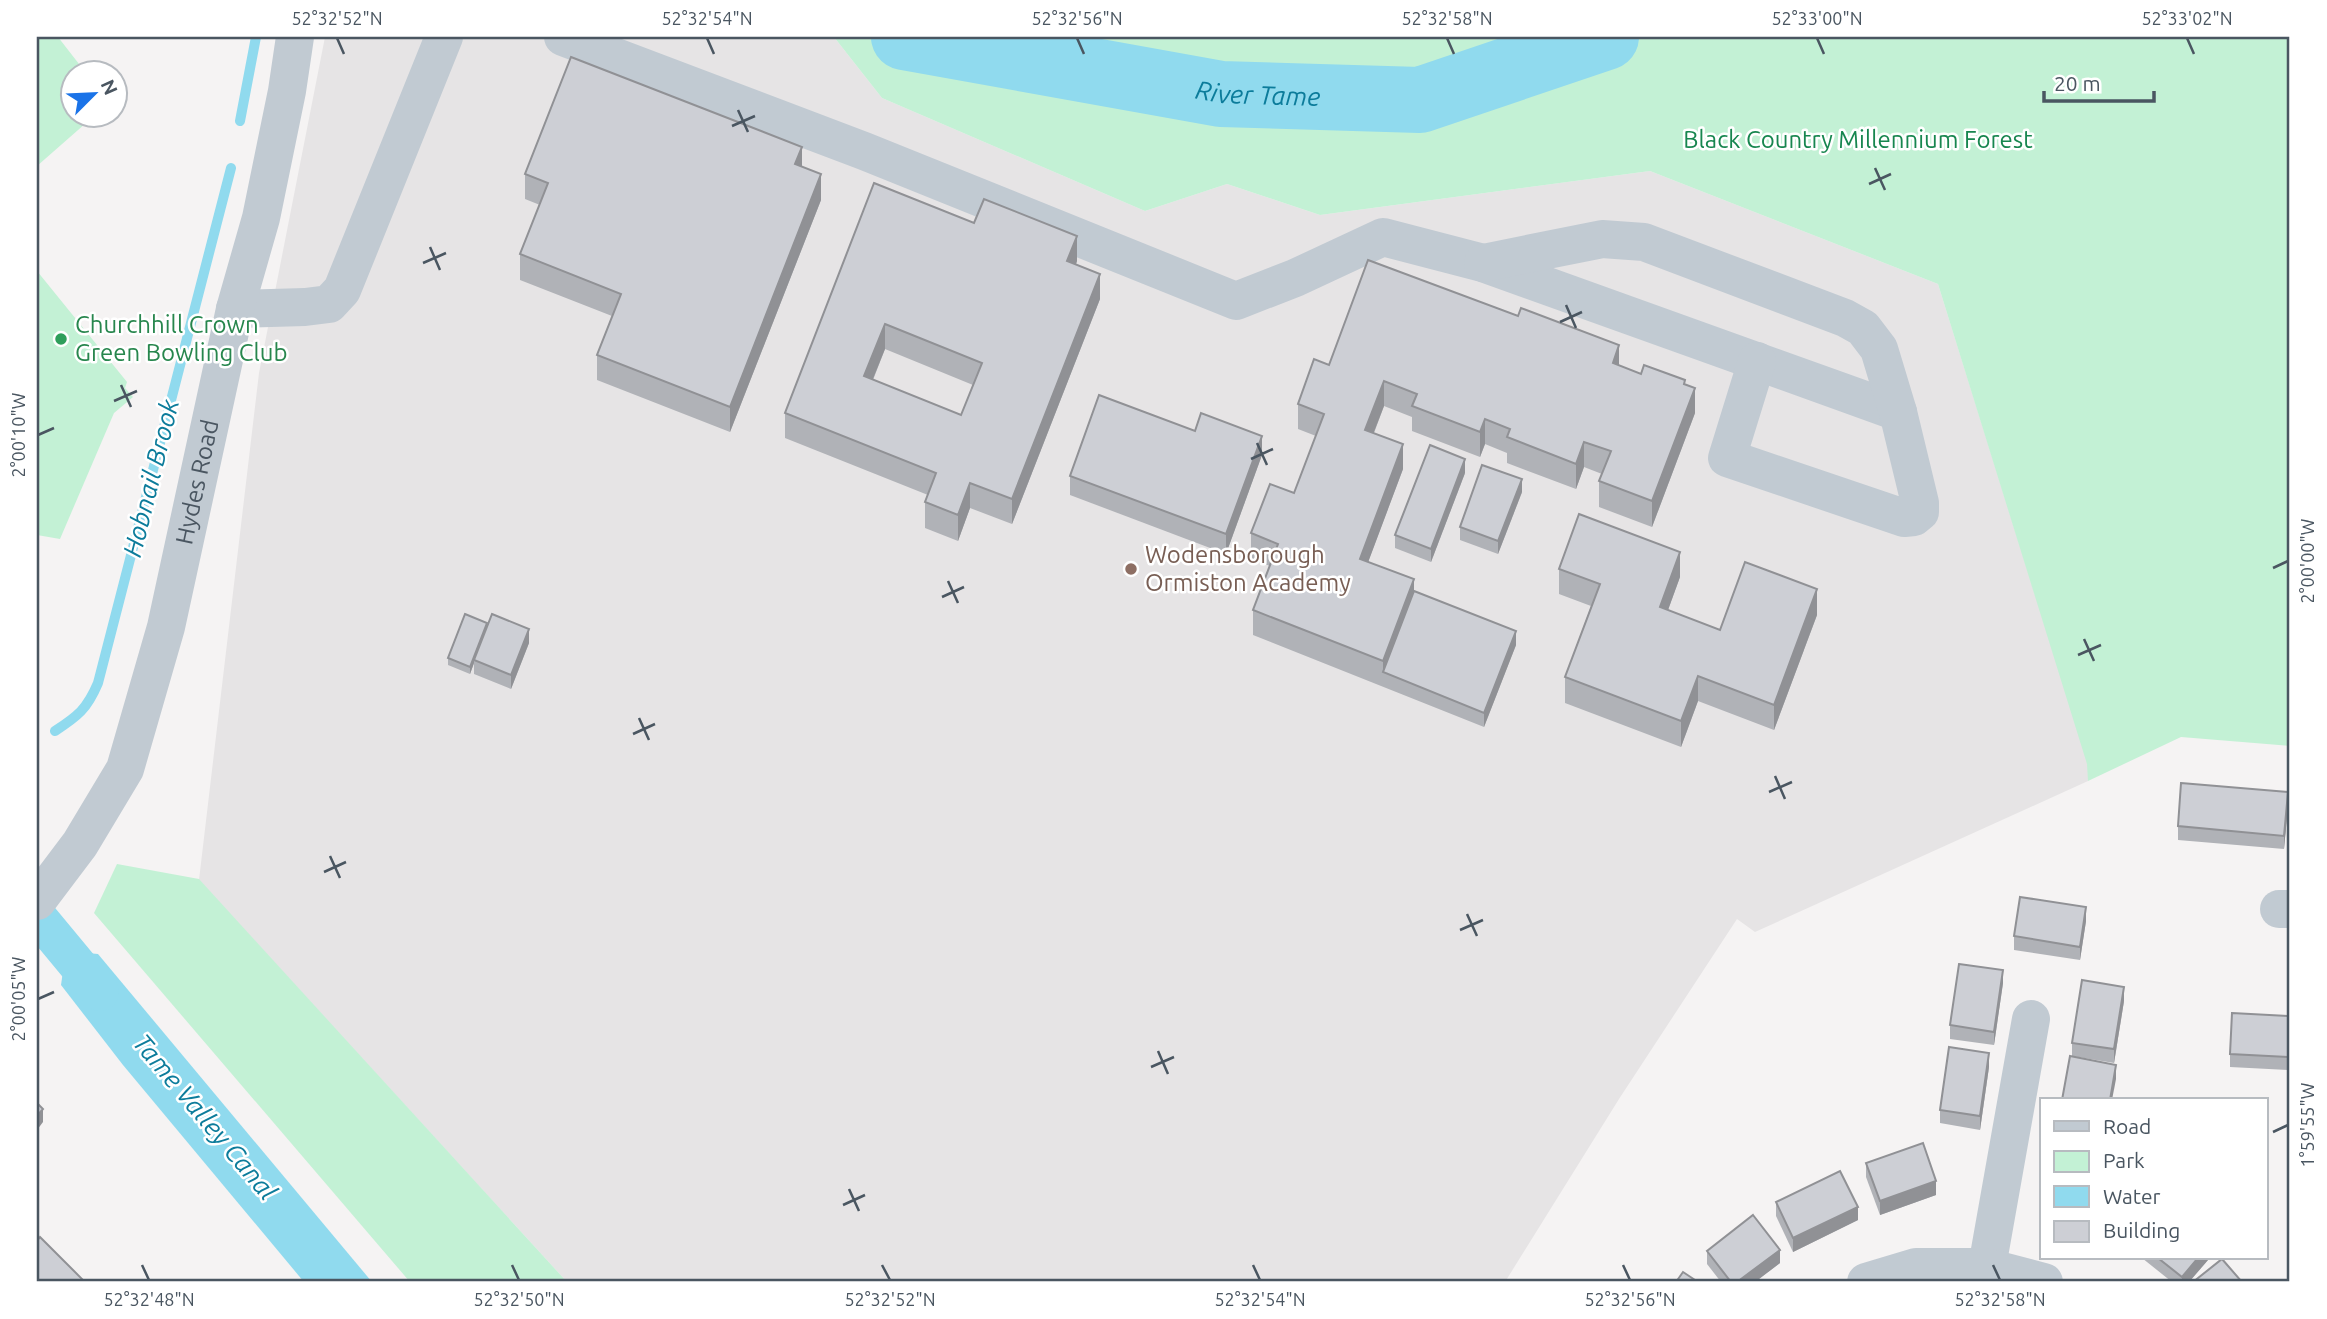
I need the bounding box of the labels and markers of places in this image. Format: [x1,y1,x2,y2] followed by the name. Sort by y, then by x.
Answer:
[75,311,287,366] place label: Churchhill Crown Green Bowling Club
[53,331,69,347] marker: Churchhill Crown Green Bowling Club
[1145,541,1351,596] place label: Wodensborough Ormiston Academy
[1123,561,1139,577] marker: Wodensborough Ormiston Academy

